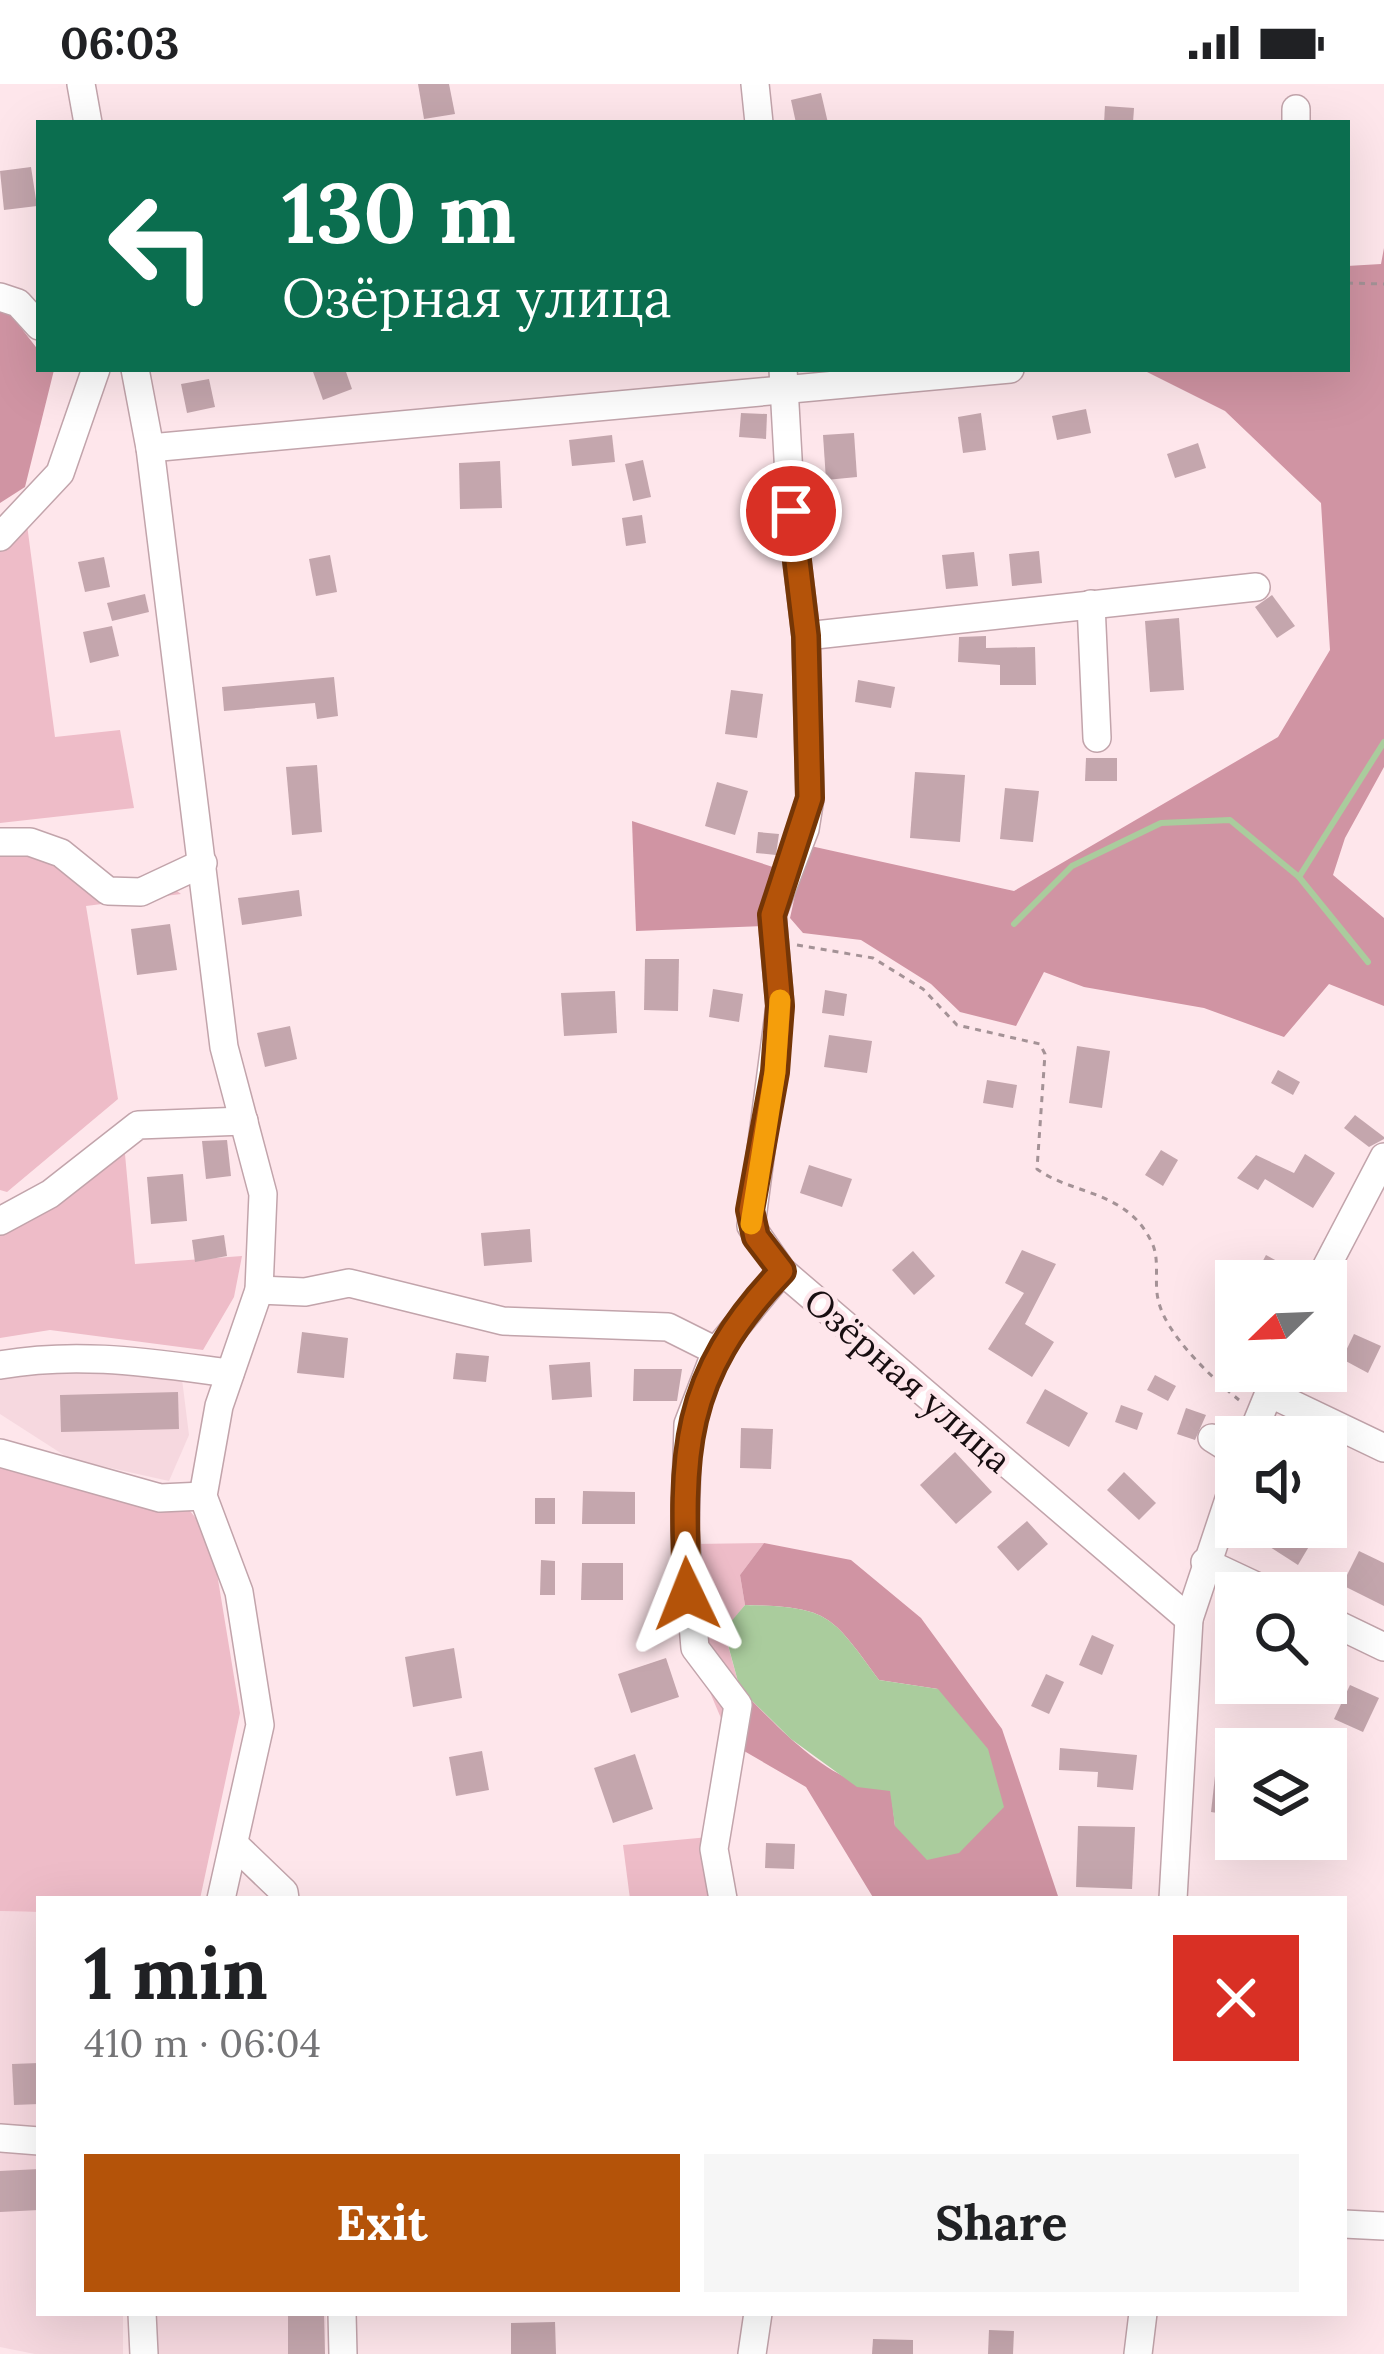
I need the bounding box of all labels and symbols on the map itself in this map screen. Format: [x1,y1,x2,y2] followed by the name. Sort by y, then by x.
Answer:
[740,460,842,562] pin
[1215,1260,1347,1392] north arrow
[795,1277,1021,1483] street label: Озёрная улица
[624,1531,750,1657] position arrow

